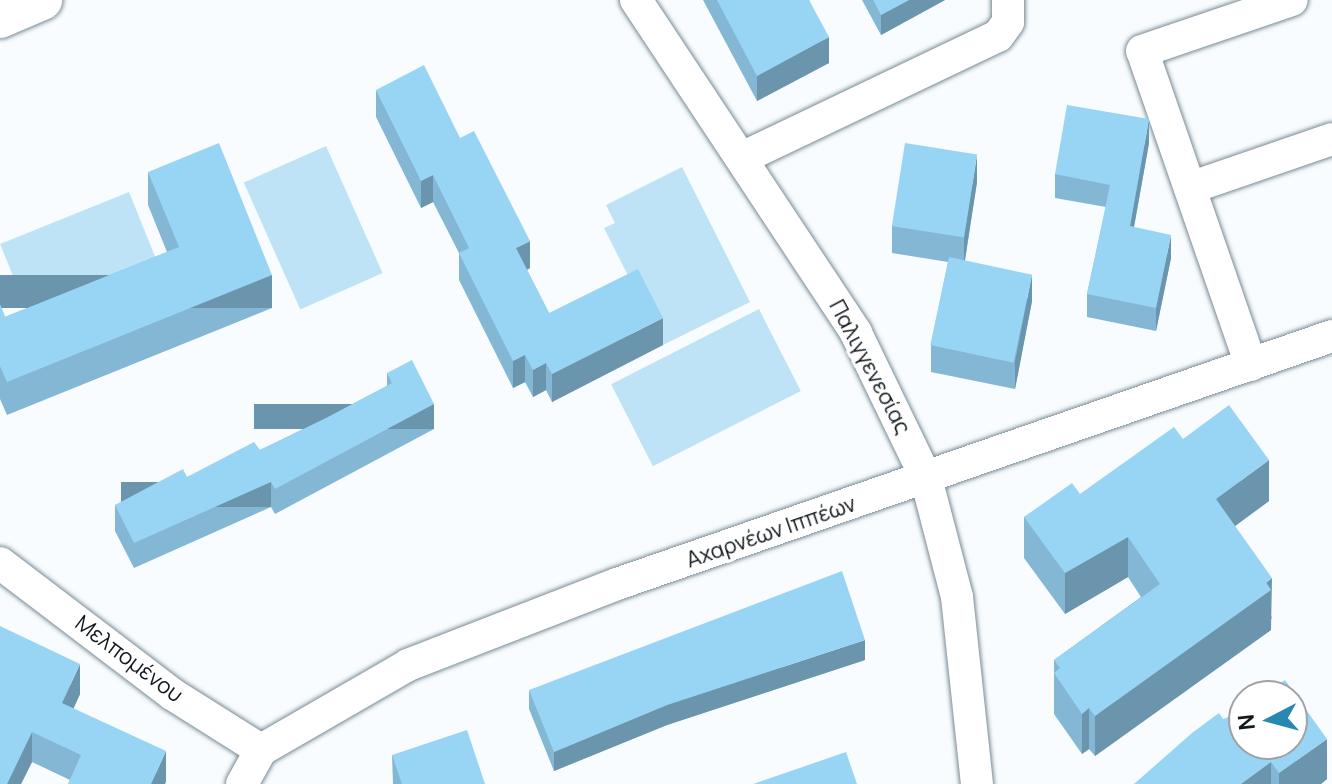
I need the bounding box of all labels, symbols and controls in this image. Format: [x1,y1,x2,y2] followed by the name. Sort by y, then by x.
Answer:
[824,295,916,439] street label: Παλιγγενεσίας
[683,491,859,573] street label: Αχαρνέων Ιππέων
[70,610,188,708] street label: Μελπομένου
[1228,680,1308,760] north arrow
[1230,713,1262,732] text: N

